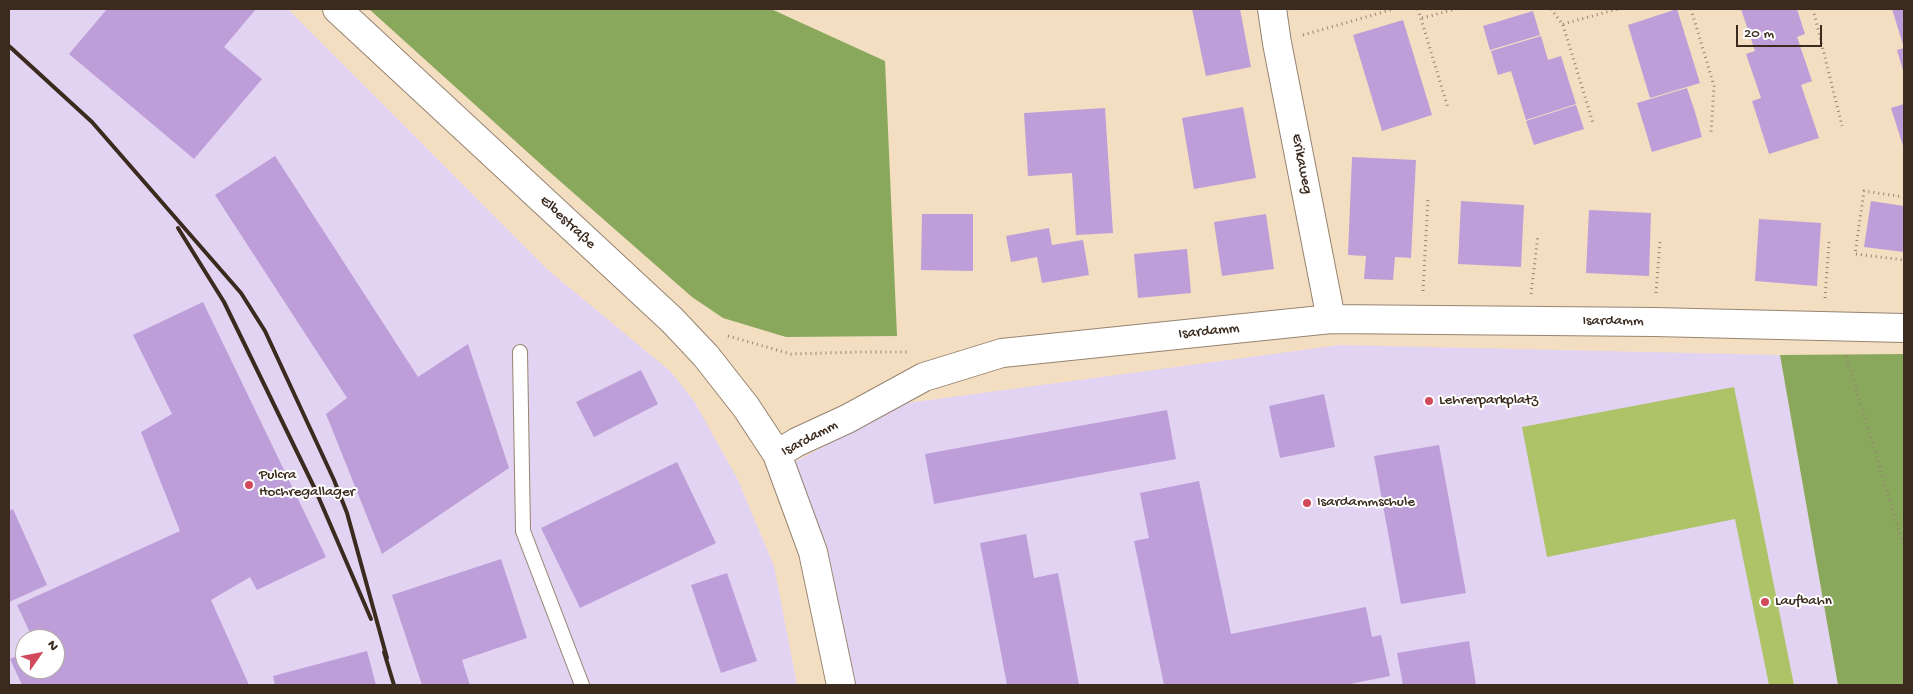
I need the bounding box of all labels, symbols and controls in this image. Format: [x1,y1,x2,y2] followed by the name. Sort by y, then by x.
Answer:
[1738,15,1824,47] scale bar
[1744,25,1774,43] text: 20 m
[1286,132,1316,196] street label: Erikaweg
[535,192,599,254] street label: Elbestraße
[1582,313,1644,331] street label: Isardamm
[1178,320,1240,344] street label: Isardamm
[1439,392,1538,410] place label: Lehrerparkplatz
[1423,395,1435,407] marker: Lehrerparkplatz
[779,417,841,461] street label: Isardamm
[259,467,355,502] place label: Pulcra Hochregallager
[243,479,255,491] marker: Pulcra Hochregallager
[1317,494,1415,512] place label: Isardammschule
[1301,497,1313,509] marker: Isardammschule
[1775,593,1832,611] place label: Laufbahn
[1759,596,1771,608] marker: Laufbahn
[15,629,65,679] north arrow
[43,638,62,655] text: N

